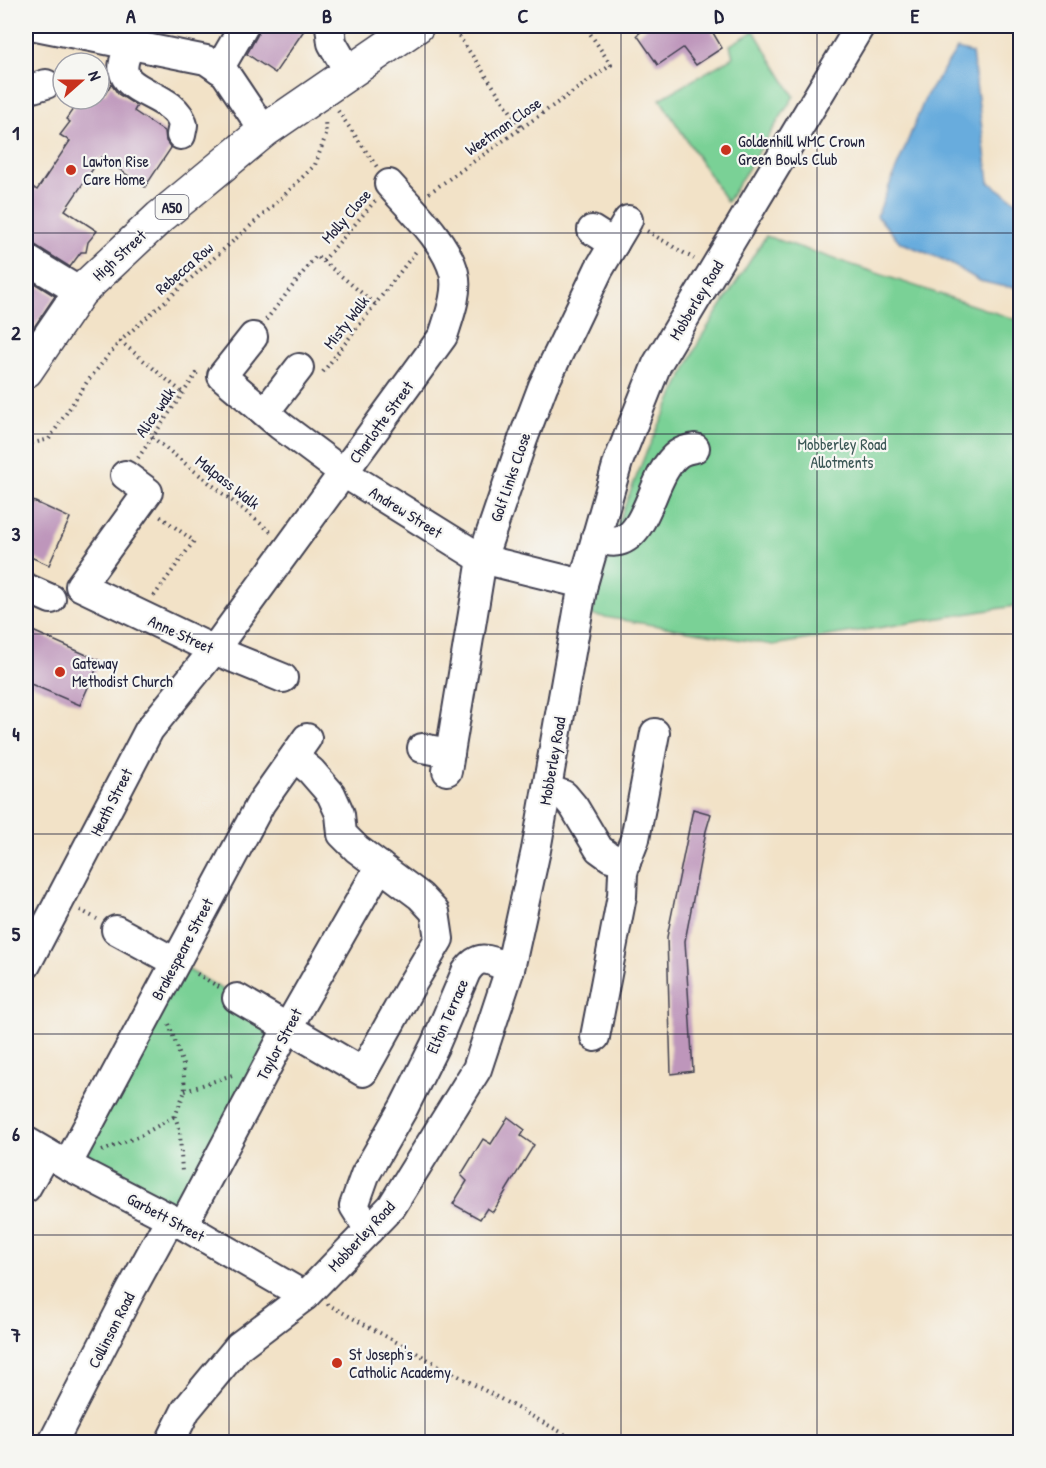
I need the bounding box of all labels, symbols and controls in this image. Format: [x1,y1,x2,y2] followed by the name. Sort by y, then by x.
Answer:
[126,2,136,29] text: A
[322,2,332,29] text: B
[518,2,529,29] text: C
[714,2,724,29] text: D
[911,2,920,29] text: E
[51,51,111,111] north arrow
[83,68,107,84] text: N
[461,91,546,160] street label: Weetman Close
[12,119,20,146] text: 1
[738,130,865,170] place label: Goldenhill WMC Crown Green Bowls Club
[719,143,733,157] marker: Goldenhill WMC Crown Green Bowls Club
[83,150,150,190] place label: Lawton Rise Care Home
[64,163,78,177] marker: Lawton Rise Care Home
[316,184,376,248] street label: Molly Close
[156,195,188,219] road number: A50
[87,224,151,285] street label: High Street
[150,237,218,299] street label: Rebecca Row
[664,256,728,344] street label: Mobberley Road
[318,290,374,353] street label: Misty Walk
[11,319,21,346] text: 2
[344,376,419,468] street label: Charlotte Street
[130,382,180,441] street label: Alice walk
[484,429,536,525] street label: Golf Links Close
[798,433,886,473] park label: Mobberley Road Allotments
[191,450,265,514] street label: Malpass Walk
[365,481,447,543] street label: Andrew Street
[12,520,21,547] text: 3
[145,609,218,659] street label: Anne Street
[72,652,173,692] place label: Gateway Methodist Church
[53,665,67,679] marker: Gateway Methodist Church
[533,715,571,807] street label: Mobberley Road
[12,720,20,747] text: 4
[85,764,138,840] street label: Heath Street
[146,894,218,1004] street label: Brakespeare Street
[12,920,21,947] text: 5
[421,975,473,1057] street label: Elton Terrace
[251,1004,307,1084] street label: Taylor Street
[12,1120,20,1147] text: 6
[123,1187,209,1247] street label: Garbett Street
[323,1196,399,1276] street label: Mobberley Road
[82,1288,140,1372] street label: Collinson Road
[10,1321,21,1348] text: 7
[349,1343,451,1383] place label: St Joseph's Catholic Academy
[330,1356,344,1370] marker: St Joseph's Catholic Academy

